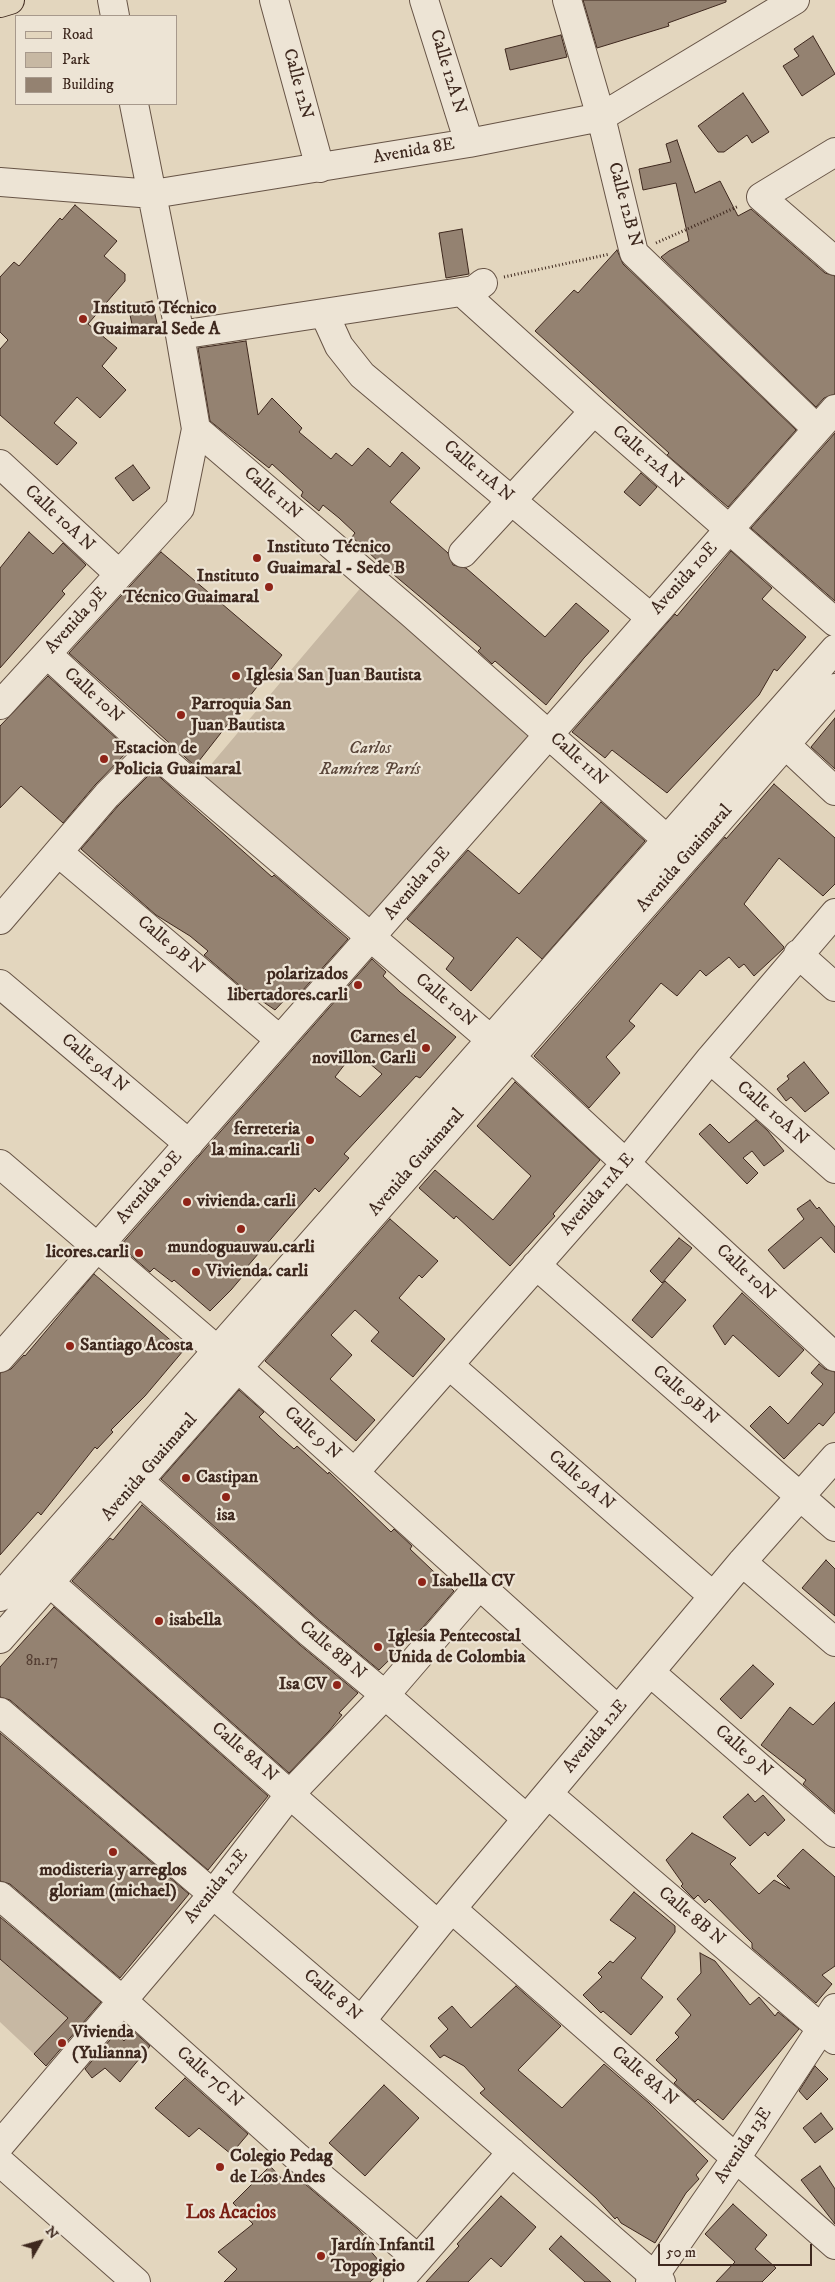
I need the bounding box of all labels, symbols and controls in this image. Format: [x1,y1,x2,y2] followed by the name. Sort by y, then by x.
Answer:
[15,15,178,105] legend
[62,25,93,44] text: Road
[424,27,470,117] street label: Calle 12A N
[277,46,317,122] street label: Calle 12N
[62,50,90,69] text: Park
[62,75,114,94] text: Building
[371,134,457,170] street label: Avenida 8E
[602,160,646,250] street label: Calle 12B N
[93,298,220,340] place label: Instituto Técnico Guaimaral Sede A
[77,313,89,325] marker: Instituto Técnico Guaimaral Sede A
[607,421,687,495] street label: Calle 12A N
[439,436,517,508] street label: Calle 11A N
[239,463,305,525] street label: Calle 11N
[19,481,99,557] street label: Calle 10A N
[267,537,405,580] place label: Instituto Técnico Guaimaral - Sede B
[647,538,723,620] street label: Avenida 10E
[251,552,263,564] marker: Instituto Técnico Guaimaral - Sede B
[123,566,259,608] place label: Instituto Técnico Guaimaral
[263,581,275,593] marker: Instituto Técnico Guaimaral
[41,583,113,659] street label: Avenida 9E
[59,664,127,728] street label: Calle 10N
[246,665,421,687] place label: Iglesia San Juan Bautista
[230,670,242,682] marker: Iglesia San Juan Bautista
[191,694,291,736] place label: Parroquia San Juan Bautista
[175,709,187,721] marker: Parroquia San Juan Bautista
[545,729,611,791] street label: Calle 11N
[114,738,241,781] place label: Estacion de Policia Guaimaral
[319,738,421,781] park label: Carlos Ramírez París
[98,753,110,765] marker: Estacion de Policia Guaimaral
[632,801,738,917] street label: Avenida Guaimaral
[380,843,456,925] street label: Avenida 10E
[132,912,208,980] street label: Calle 9B N
[228,964,348,1006] place label: polarizados libertadores.carli
[410,969,480,1033] street label: Calle 10N
[352,979,364,991] marker: polarizados libertadores.carli
[312,1027,416,1070] place label: Carnes el novillon. Carli
[56,1030,132,1098] street label: Calle 9A N
[420,1042,432,1054] marker: Carnes el novillon. Carli
[732,1077,812,1151] street label: Calle 10A N
[364,1105,470,1221] street label: Avenida Guaimaral
[211,1119,300,1162] place label: ferreteria la mina.carli
[304,1134,316,1146] marker: ferreteria la mina.carli
[112,1147,188,1229] street label: Avenida 10E
[556,1149,640,1241] street label: Avenida 11A E
[197,1191,296,1213] place label: vivienda. carli
[181,1196,193,1208] marker: vivienda. carli
[235,1223,247,1235] marker: mundoguauwau.carli
[167,1237,315,1259] place label: mundoguauwau.carli
[711,1240,779,1306] street label: Calle 10N
[46,1242,129,1264] place label: licores.carli
[133,1247,145,1259] marker: licores.carli
[206,1261,308,1283] place label: Vivienda. carli
[190,1266,202,1278] marker: Vivienda. carli
[80,1335,193,1357] place label: Santiago Acosta
[64,1340,76,1352] marker: Santiago Acosta
[647,1361,723,1431] street label: Calle 9B N
[279,1403,345,1465] street label: Calle 9 N
[97,1410,203,1526] street label: Avenida Guaimaral
[543,1446,619,1516] street label: Calle 9A N
[196,1467,258,1489] place label: Castipan
[180,1472,192,1484] marker: Castipan
[220,1491,232,1503] marker: isa
[217,1505,235,1527] place label: isa
[432,1571,515,1593] place label: Isabella CV
[416,1576,428,1588] marker: Isabella CV
[169,1610,222,1632] place label: isabella
[153,1615,165,1627] marker: isabella
[294,1617,370,1685] street label: Calle 8B N
[388,1626,525,1668] place label: Iglesia Pentecostal Unida de Colombia
[372,1641,384,1653] marker: Iglesia Pentecostal Unida de Colombia
[26,1653,58,1671] house number: 8n.17
[279,1674,327,1696] place label: Isa CV
[331,1679,343,1691] marker: Isa CV
[559,1696,633,1778] street label: Avenida 12E
[206,1718,282,1788] street label: Calle 8A N
[710,1721,776,1783] street label: Calle 9 N
[107,1846,119,1858] marker: modisteria y arreglos gloriam (michael)
[181,1846,253,1928] street label: Avenida 12E
[39,1860,187,1902] place label: modisteria y arreglos gloriam (michael)
[653,1883,729,1951] street label: Calle 8B N
[299,1965,365,2027] street label: Calle 8 N
[72,2022,148,2064] place label: Vivienda (Yulianna)
[56,2037,68,2049] marker: Vivienda (Yulianna)
[606,2042,682,2112] street label: Calle 8A N
[171,2043,247,2113] street label: Calle 7C N
[711,2104,777,2188] street label: Avenida 13E
[230,2146,333,2188] place label: Colegio Pedag de Los Andes
[214,2161,226,2173] marker: Colegio Pedag de Los Andes
[186,2203,276,2225] district label: Los Acacios
[15,2217,65,2267] north arrow
[41,2223,62,2243] text: N
[660,2234,814,2266] scale bar
[331,2235,434,2278] place label: Jardín Infantil Topogigio
[666,2243,696,2262] text: 50 m
[315,2250,327,2262] marker: Jardín Infantil Topogigio

